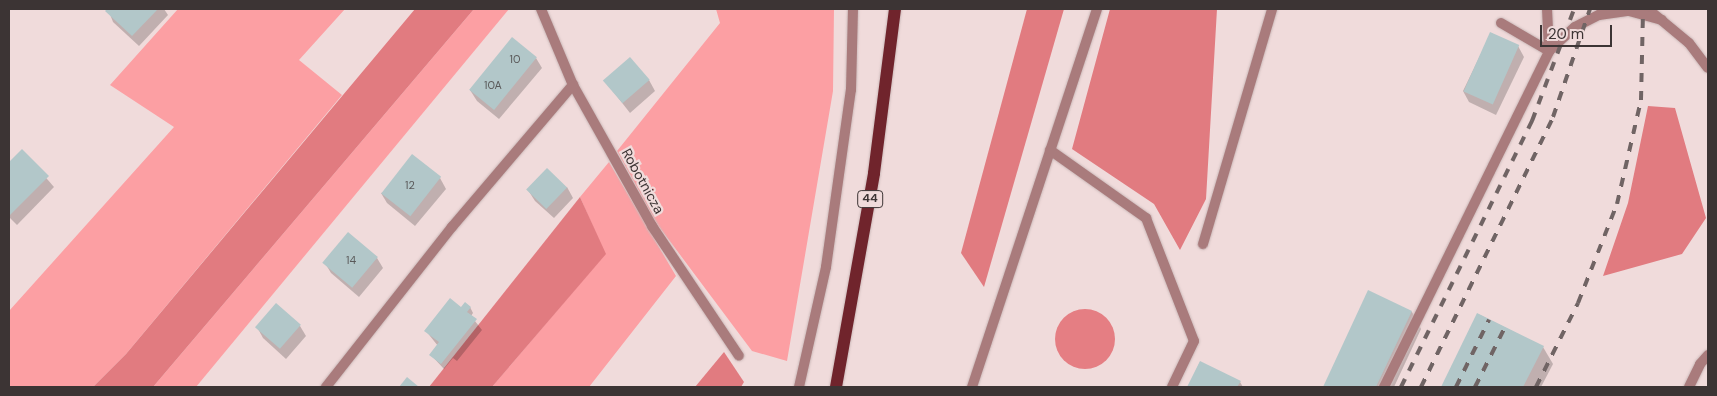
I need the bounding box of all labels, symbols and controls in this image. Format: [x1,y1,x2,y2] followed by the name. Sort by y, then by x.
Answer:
[1542,15,1614,47] scale bar
[1548,24,1584,44] text: 20 m
[510,52,520,66] house number: 10
[484,78,502,92] house number: 10A
[618,145,668,217] street label: Robotnicza
[405,178,415,192] house number: 12
[856,190,884,208] road number: 44
[346,253,356,267] house number: 14

